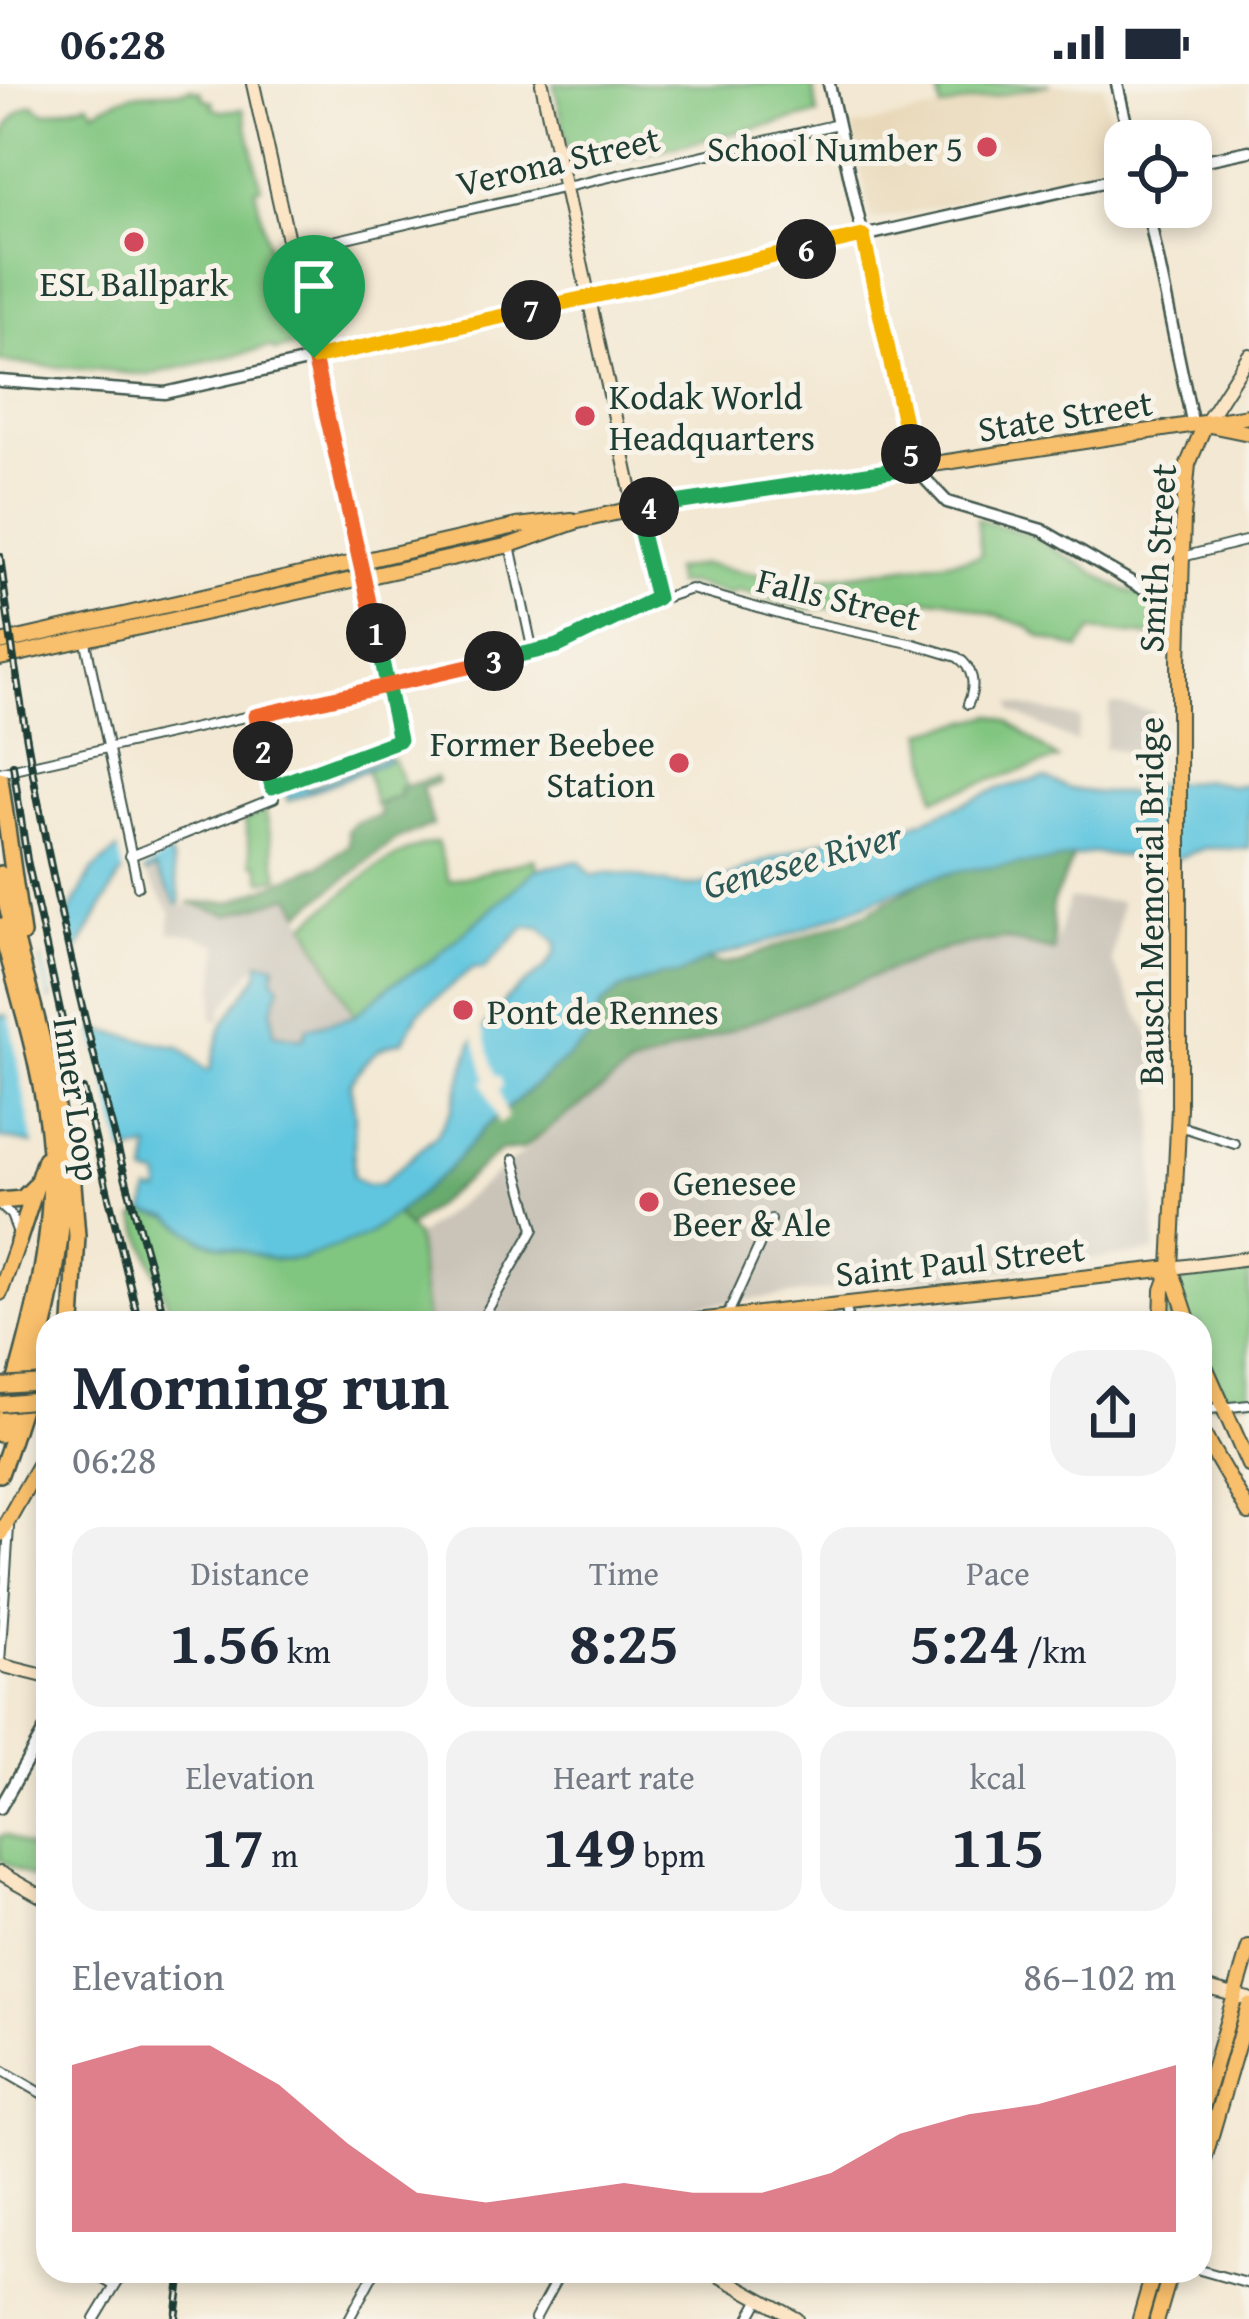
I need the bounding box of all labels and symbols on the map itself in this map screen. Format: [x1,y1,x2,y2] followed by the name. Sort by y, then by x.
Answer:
[451,111,665,209] street label: Verona Street
[707,121,963,174] place label: School Number 5
[974,134,1000,160] marker: School Number 5
[776,219,836,279] pin: 6
[121,229,147,255] marker: ESL Ballpark
[263,235,365,358] pin
[40,256,229,309] place label: ESL Ballpark
[501,280,561,340] pin: 7
[609,369,815,463] place label: Kodak World Headquarters
[974,375,1156,455] street label: State Street
[572,403,598,429] marker: Kodak World Headquarters
[881,424,941,484] pin: 5
[1123,462,1189,654] street label: Smith Street
[619,477,679,537] pin: 4
[752,552,927,644] street label: Falls Street
[346,603,406,663] pin: 1
[464,631,524,691] pin: 3
[430,716,655,810] place label: Former Beebee Station
[1123,717,1176,1085] street label: Bausch Memorial Bridge
[233,721,293,781] pin: 2
[666,750,692,776] marker: Former Beebee Station
[696,805,909,913] water label: Genesee River
[487,984,719,1037] place label: Pont de Rennes
[450,997,476,1023] marker: Pont de Rennes
[40,1014,116,1184] street label: Inner Loop
[673,1155,831,1249] place label: Genesee Beer & Ale
[636,1189,662,1215] marker: Genesee Beer & Ale
[833,1221,1088,1299] street label: Saint Paul Street

